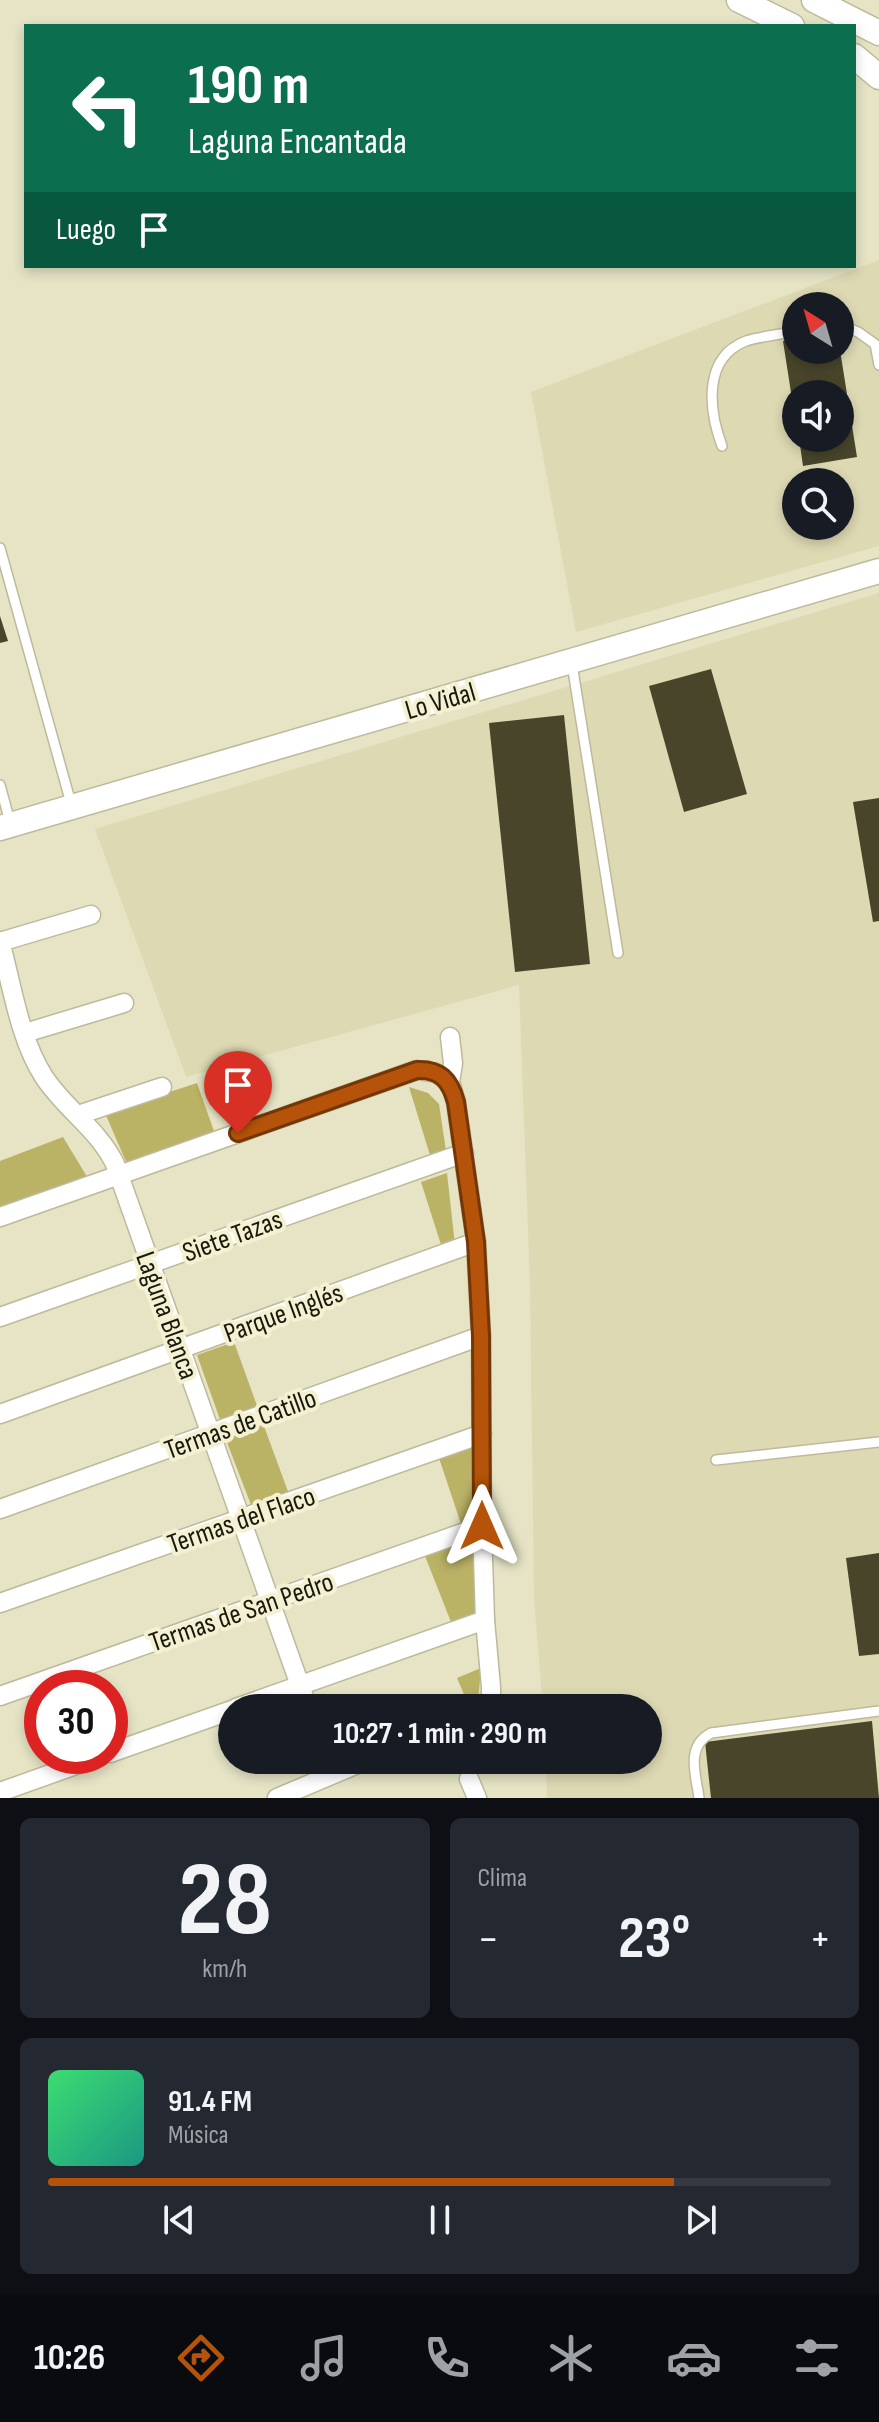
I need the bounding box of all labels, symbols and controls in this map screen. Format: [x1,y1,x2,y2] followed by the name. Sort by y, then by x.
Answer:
[188,53,309,120] text: 190 m
[56,56,160,160] icon: left
[188,121,407,164] text: Laguna Encantada
[132,208,176,252] icon: arrive
[56,212,116,248] text: Luego
[782,292,854,364] north arrow
[782,292,854,540] map controls
[782,380,854,452] button: sound
[782,468,854,540] button: search
[401,676,479,727] street label: Lo Vidal
[204,1051,272,1133] pin
[216,1063,260,1107] icon: arrive
[178,1203,287,1270] street label: Siete Tazas
[128,1247,205,1384] street label: Laguna Blanca
[220,1277,348,1350] street label: Parque Inglés
[160,1382,321,1467] street label: Termas de Catillo
[163,1480,320,1561] street label: Termas del Flaco
[440,1484,524,1568] position arrow
[145,1565,338,1659] street label: Termas de San Pedro
[24,1670,128,1774] speed limit sign: 30
[333,1716,547,1752] text: 10:27 · 1 min · 290 m
[177,1839,272,1964] text: 28
[478,1863,527,1894] text: Clima
[618,1903,690,1975] text: 23°
[478,1913,499,1966] text: −
[809,1913,831,1966] text: +
[202,1954,247,1985] text: km/h
[168,2084,252,2120] text: 91.4 FM
[168,2120,229,2151] text: Música
[157,2198,201,2242] icon: previous
[418,2198,462,2242] icon: pause
[679,2198,723,2242] icon: next
[173,2330,229,2386] icon: directions
[296,2330,352,2386] icon: music
[419,2330,475,2386] icon: phone
[543,2330,599,2386] icon: climate
[666,2330,722,2386] icon: car
[789,2330,845,2386] icon: filters
[34,2337,105,2380] text: 10:26

